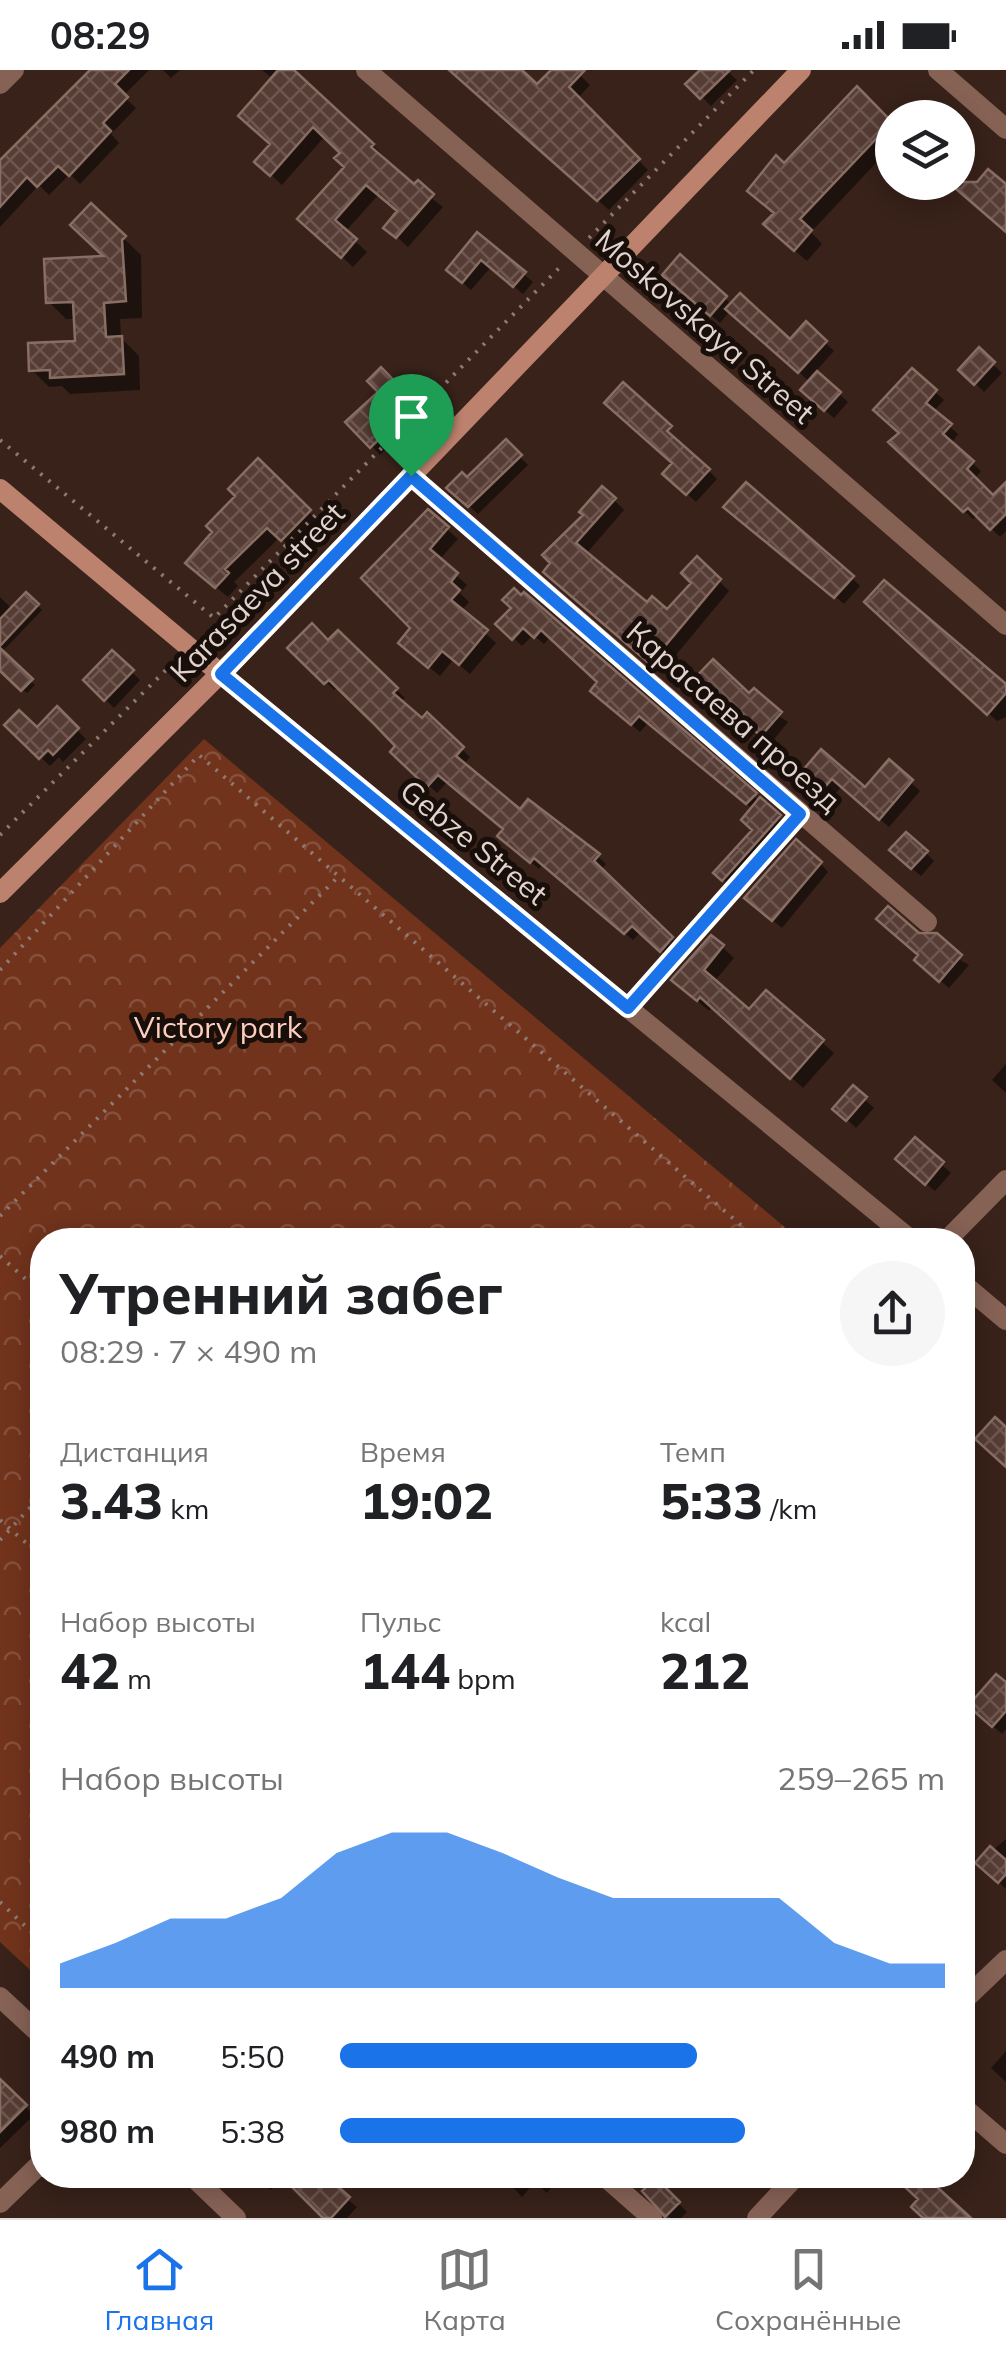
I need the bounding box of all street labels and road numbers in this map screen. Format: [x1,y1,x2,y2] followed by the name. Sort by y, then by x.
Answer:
[588,221,822,431] street label: Moskovskaya Street
[162,494,352,690] street label: Karasaeva street
[619,613,849,819] street label: Карасаева проезд
[393,771,555,913] street label: Gebze Street

